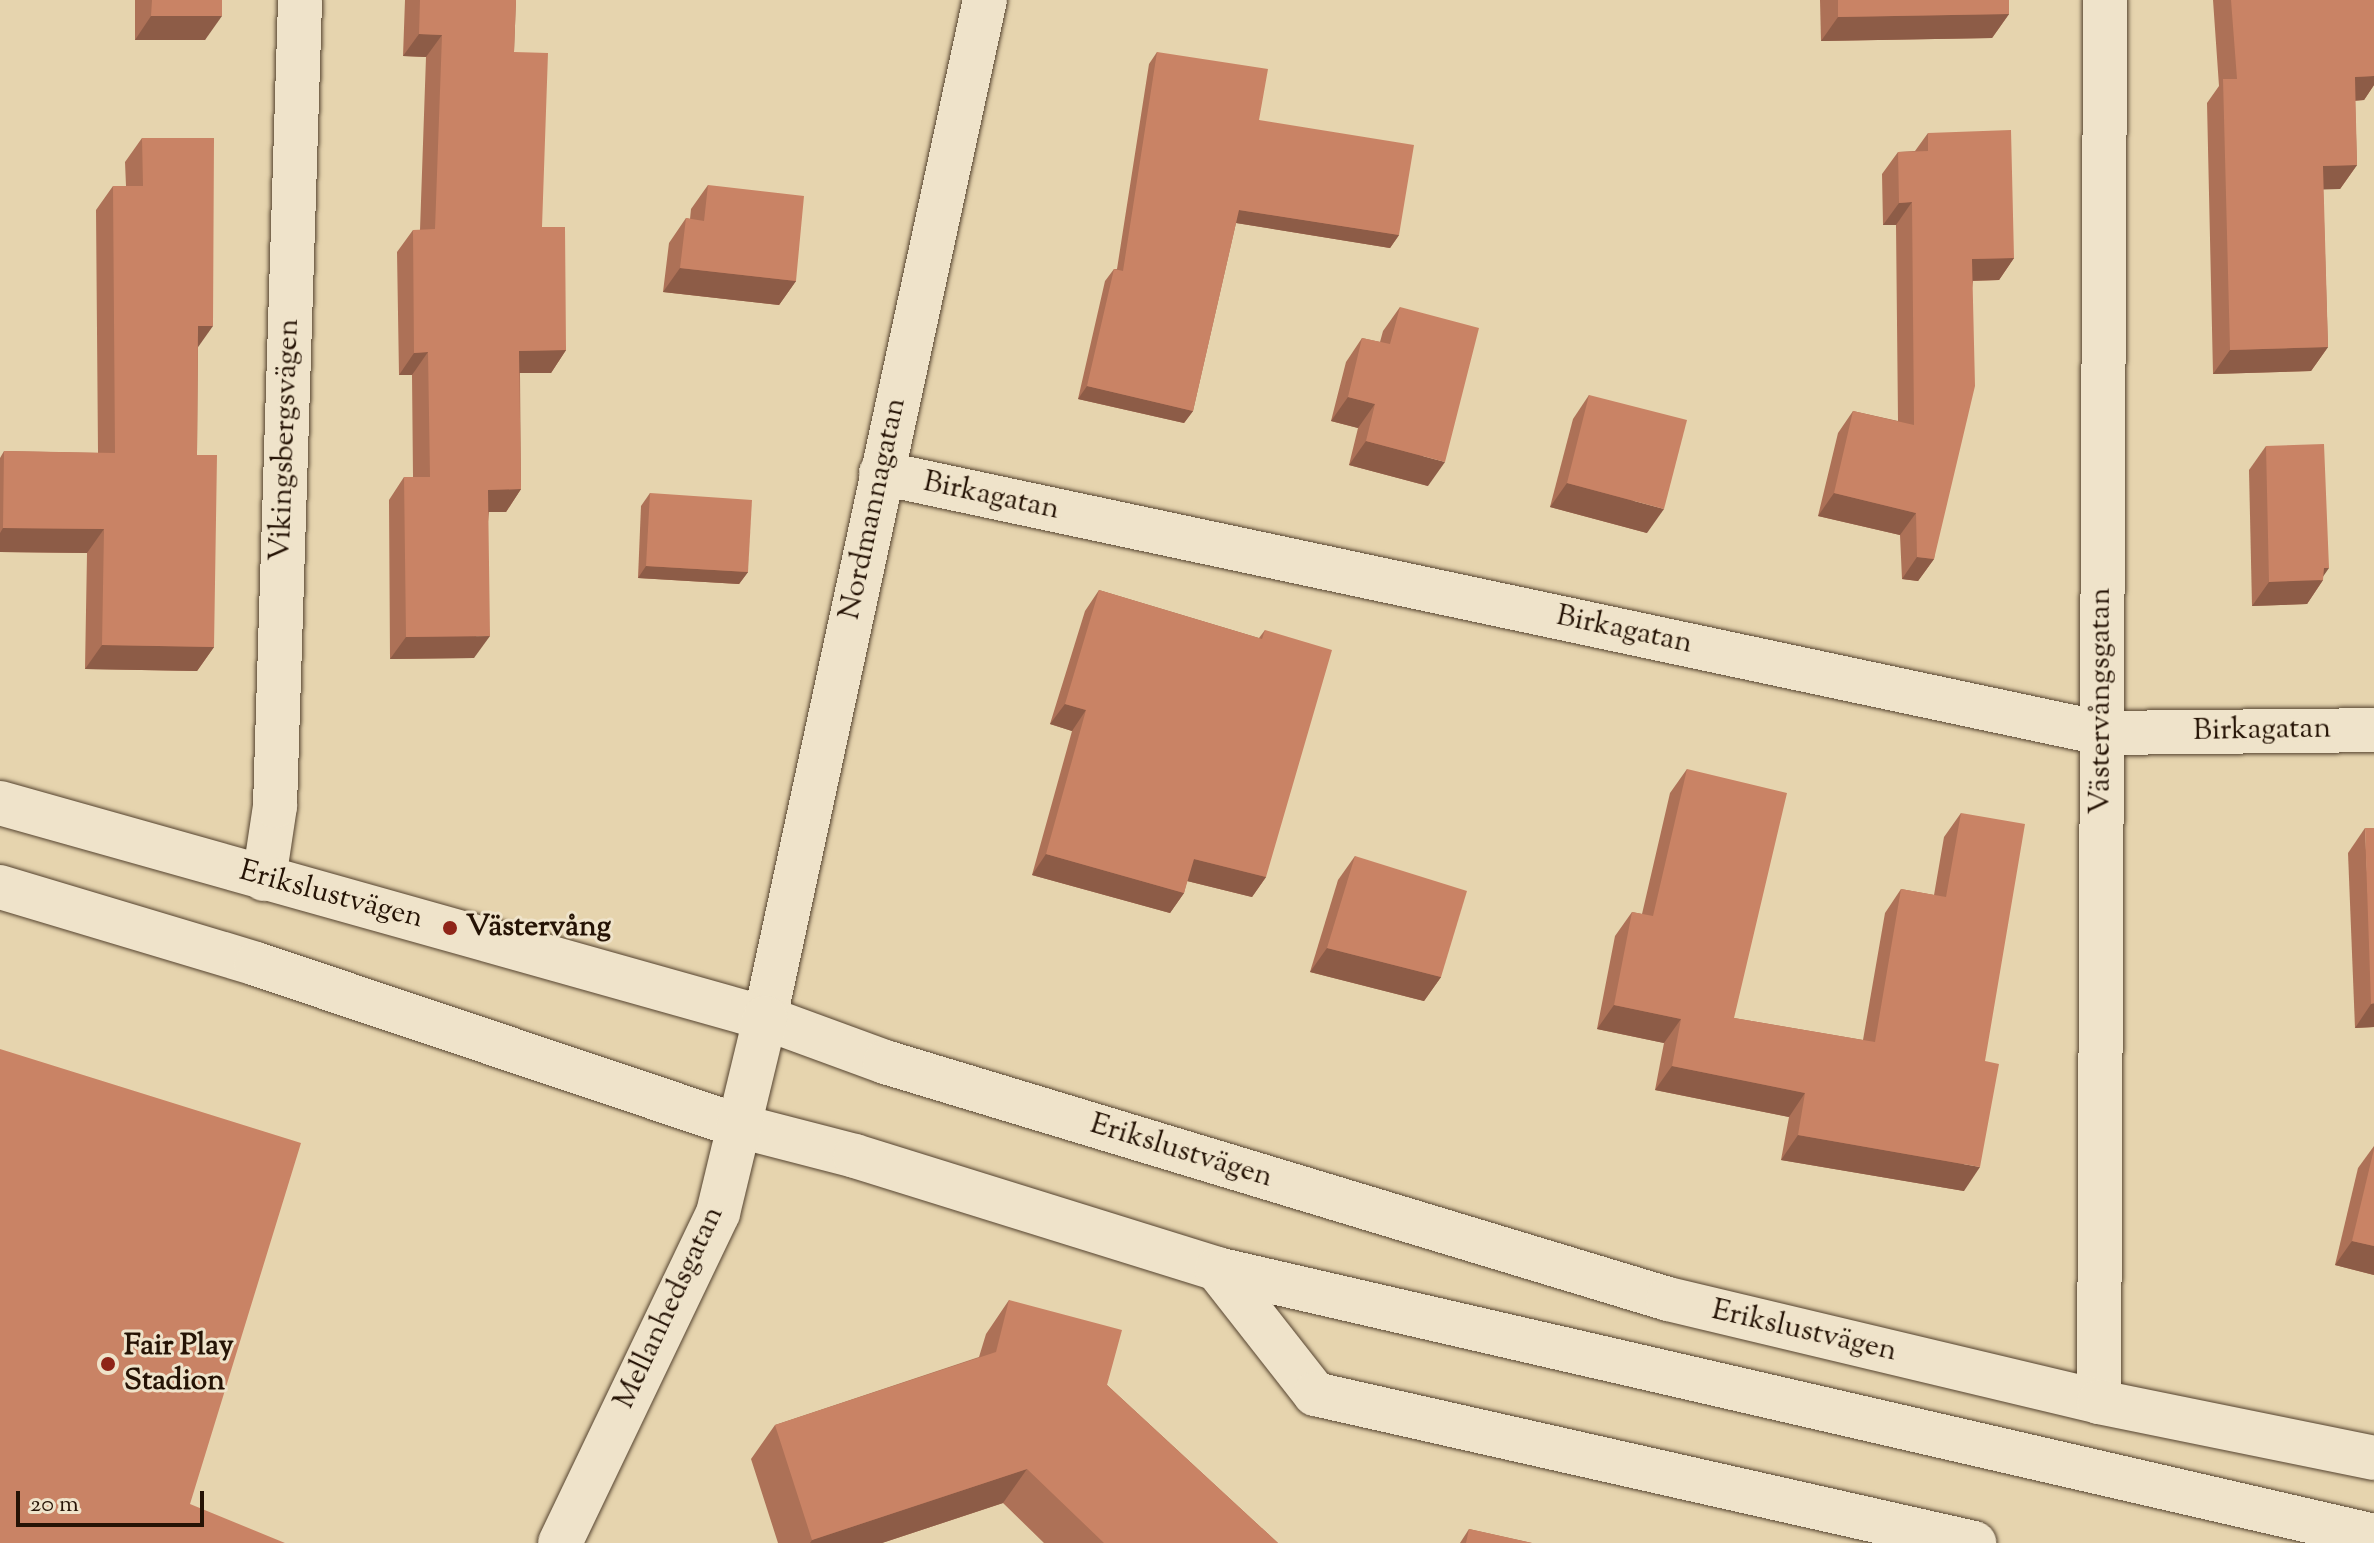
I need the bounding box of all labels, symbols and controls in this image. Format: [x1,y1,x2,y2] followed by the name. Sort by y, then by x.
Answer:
[264,318,308,562] street label: Vikingsbergsvägen
[833,395,915,623] street label: Nordmannagatan
[920,465,1062,529] street label: Birkagatan
[2084,588,2120,814] street label: Västervångsgatan
[1553,599,1695,663] street label: Birkagatan
[2193,712,2331,750] street label: Birkagatan
[235,854,427,938] street label: Erikslustvägen
[466,910,611,946] place label: Västervång
[441,919,459,937] marker: Västervång
[1085,1107,1277,1197] street label: Erikslustvägen
[607,1201,733,1415] street label: Mellanhedsgatan
[1708,1293,1900,1371] street label: Erikslustvägen
[124,1329,234,1400] place label: Fair Play Stadion
[99,1355,117,1373] marker: Fair Play Stadion
[20,1475,208,1525] scale bar
[30,1488,79,1522] text: 20 m

